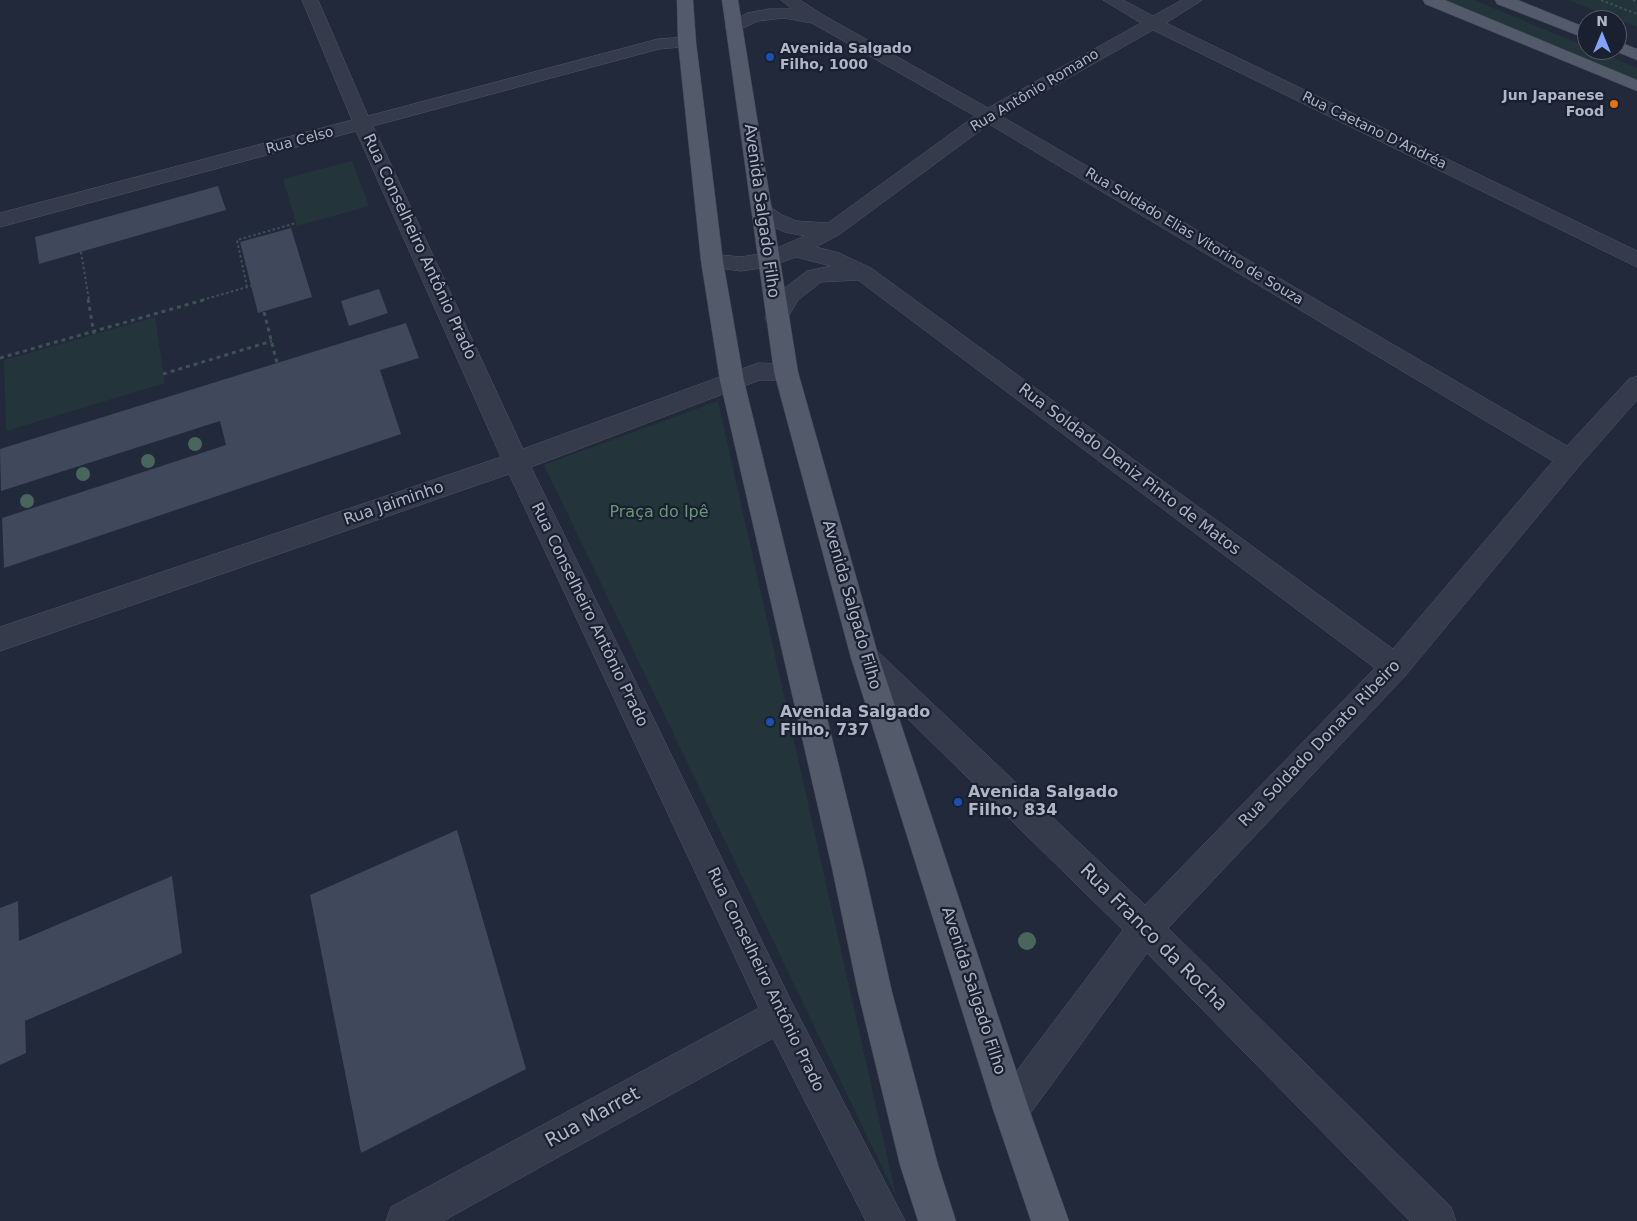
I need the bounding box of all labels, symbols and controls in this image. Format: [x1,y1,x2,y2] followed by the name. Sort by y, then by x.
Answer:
[1577,10,1627,60] north arrow
[1596,13,1608,29] text: N
[780,41,912,74] place label: Avenida Salgado Filho, 1000
[968,46,1102,136] street label: Rua Antônio Romano
[764,51,776,63] marker: Avenida Salgado Filho, 1000
[1503,88,1604,120] place label: Jun Japanese Food
[1299,89,1449,173] street label: Rua Caetano D'Andréa
[1608,98,1620,110] marker: Jun Japanese Food
[739,123,783,299] street label: Avenida Salgado Filho
[264,124,336,158] street label: Rua Celso
[358,131,480,363] street label: Rua Conselheiro Antônio Prado
[1082,165,1306,309] street label: Rua Soldado Elias Vitorino de Souza
[1014,380,1244,560] street label: Rua Soldado Deniz Pinto de Matos
[341,478,447,530] street label: Rua Jaiminho
[526,500,652,730] street label: Rua Conselheiro Antônio Prado
[609,503,709,523] park label: Praça do Ipê
[818,518,884,692] street label: Avenida Salgado Filho
[1235,657,1405,831] street label: Rua Soldado Donato Ribeiro
[780,703,930,741] place label: Avenida Salgado Filho, 737
[764,716,776,728] marker: Avenida Salgado Filho, 737
[968,783,1118,821] place label: Avenida Salgado Filho, 834
[952,796,964,808] marker: Avenida Salgado Filho, 834
[1075,860,1231,1016] street label: Rua Franco da Rocha
[702,865,828,1095] street label: Rua Conselheiro Antônio Prado
[937,905,1009,1077] street label: Avenida Salgado Filho
[542,1083,644,1153] street label: Rua Marret

